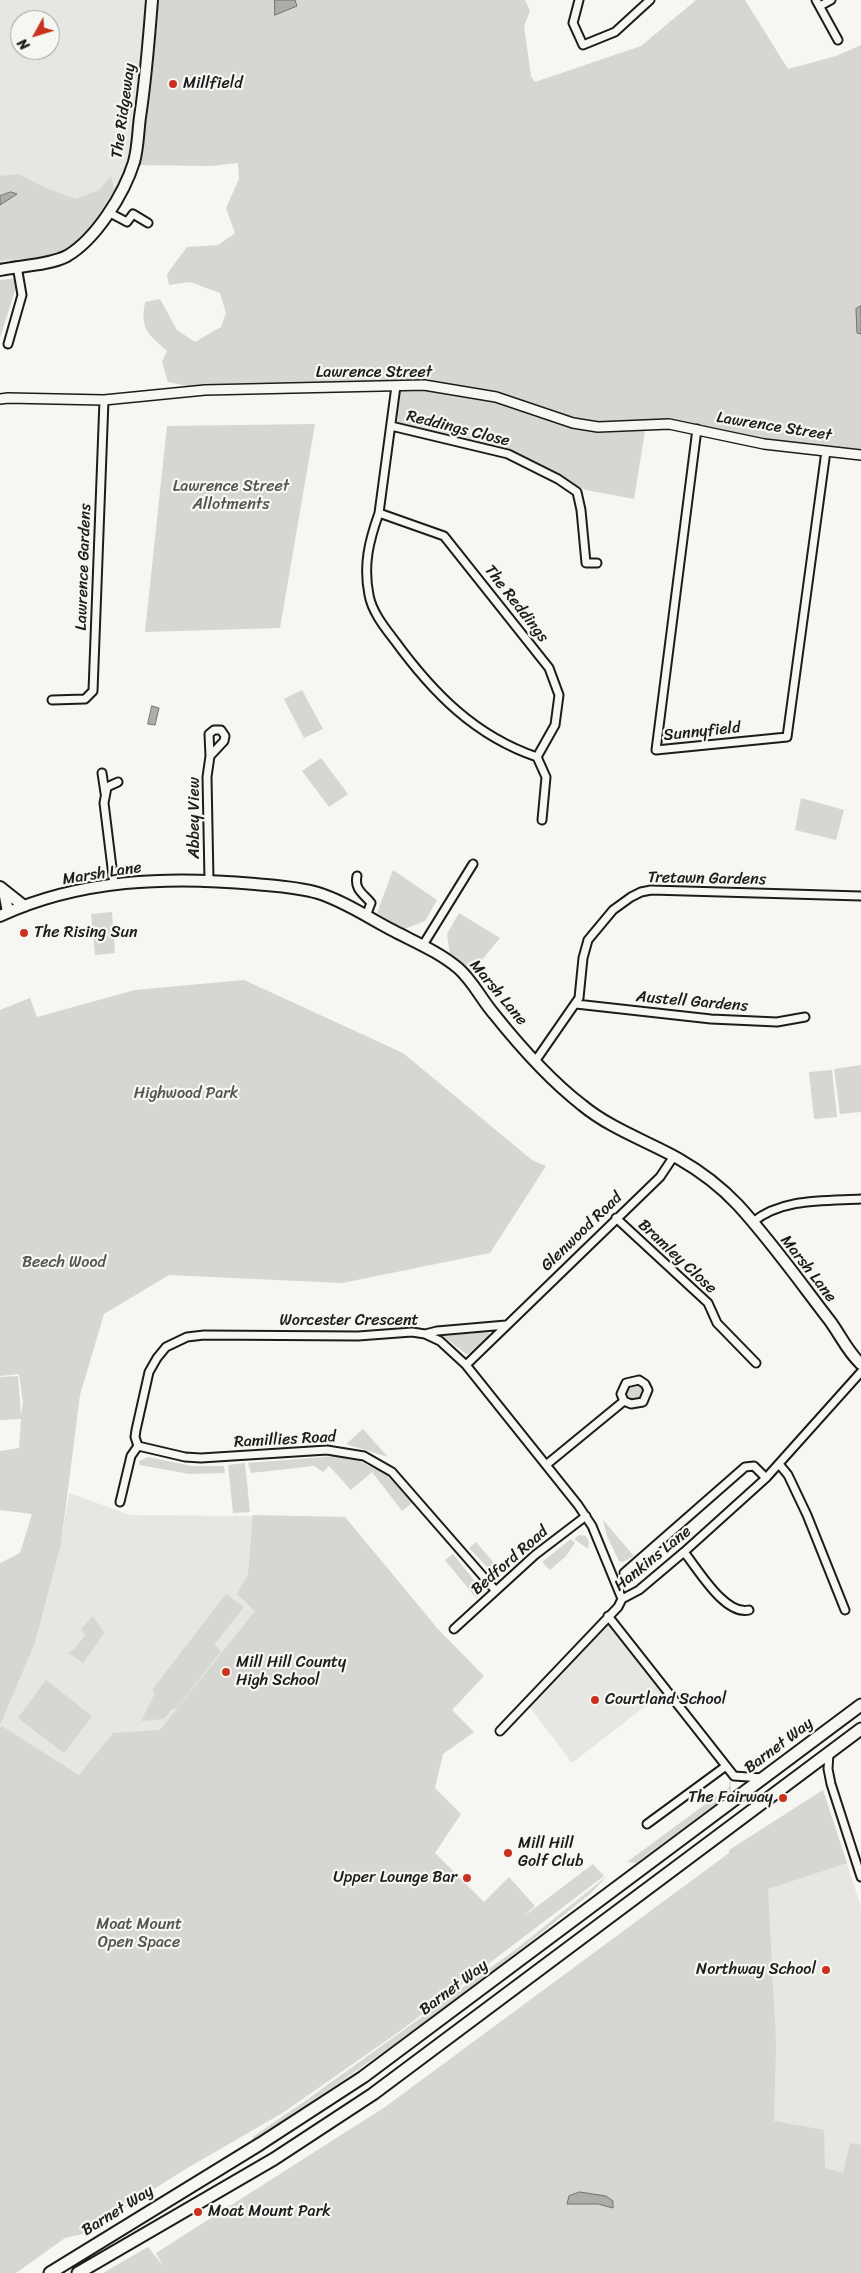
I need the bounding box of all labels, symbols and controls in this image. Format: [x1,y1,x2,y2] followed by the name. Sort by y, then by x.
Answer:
[10,10,60,60] north arrow
[11,32,37,56] text: N
[108,62,140,160] street label: The Ridgeway
[183,74,243,94] place label: Millfield
[167,78,179,90] marker: Millfield
[316,363,432,383] street label: Lawrence Street
[404,407,512,451] street label: Reddings Close
[715,408,833,446] street label: Lawrence Street
[173,477,289,515] park label: Lawrence Street Allotments
[72,503,96,631] street label: Lawrence Gardens
[480,561,552,647] street label: The Reddings
[663,718,741,746] street label: Sunnyfield
[185,777,205,859] street label: Abbey View
[61,858,143,890] street label: Marsh Lane
[648,868,766,890] street label: Tretawn Gardens
[34,923,138,943] place label: The Rising Sun
[18,927,30,939] marker: The Rising Sun
[465,956,531,1030] street label: Marsh Lane
[635,988,749,1016] street label: Austell Gardens
[134,1084,238,1104] park label: Highwood Park
[537,1188,627,1276] street label: Glenwood Road
[634,1216,720,1298] street label: Bramley Close
[776,1232,840,1306] street label: Marsh Lane
[22,1253,106,1273] park label: Beech Wood
[279,1311,419,1331] street label: Worcester Crescent
[234,1428,336,1452] street label: Ramillies Road
[611,1522,695,1596] street label: Hankins Lane
[468,1523,552,1599] street label: Bedford Road
[236,1653,346,1691] place label: Mill Hill County High School
[220,1666,232,1678] marker: Mill Hill County High School
[605,1690,726,1710] place label: Courtland School
[589,1694,601,1706] marker: Courtland School
[741,1714,817,1778] street label: Barnet Way
[688,1788,773,1808] place label: The Fairway
[777,1792,789,1804] marker: The Fairway
[518,1834,583,1872] place label: Mill Hill Golf Club
[502,1847,514,1859] marker: Mill Hill Golf Club
[333,1868,457,1888] place label: Upper Lounge Bar
[461,1872,473,1884] marker: Upper Lounge Bar
[96,1915,182,1953] park label: Moat Mount Open Space
[416,1956,492,2020] street label: Barnet Way
[696,1960,816,1980] place label: Northway School
[820,1964,832,1976] marker: Northway School
[79,2181,157,2241] street label: Barnet Way
[208,2202,331,2222] place label: Moat Mount Park
[192,2206,204,2218] marker: Moat Mount Park

